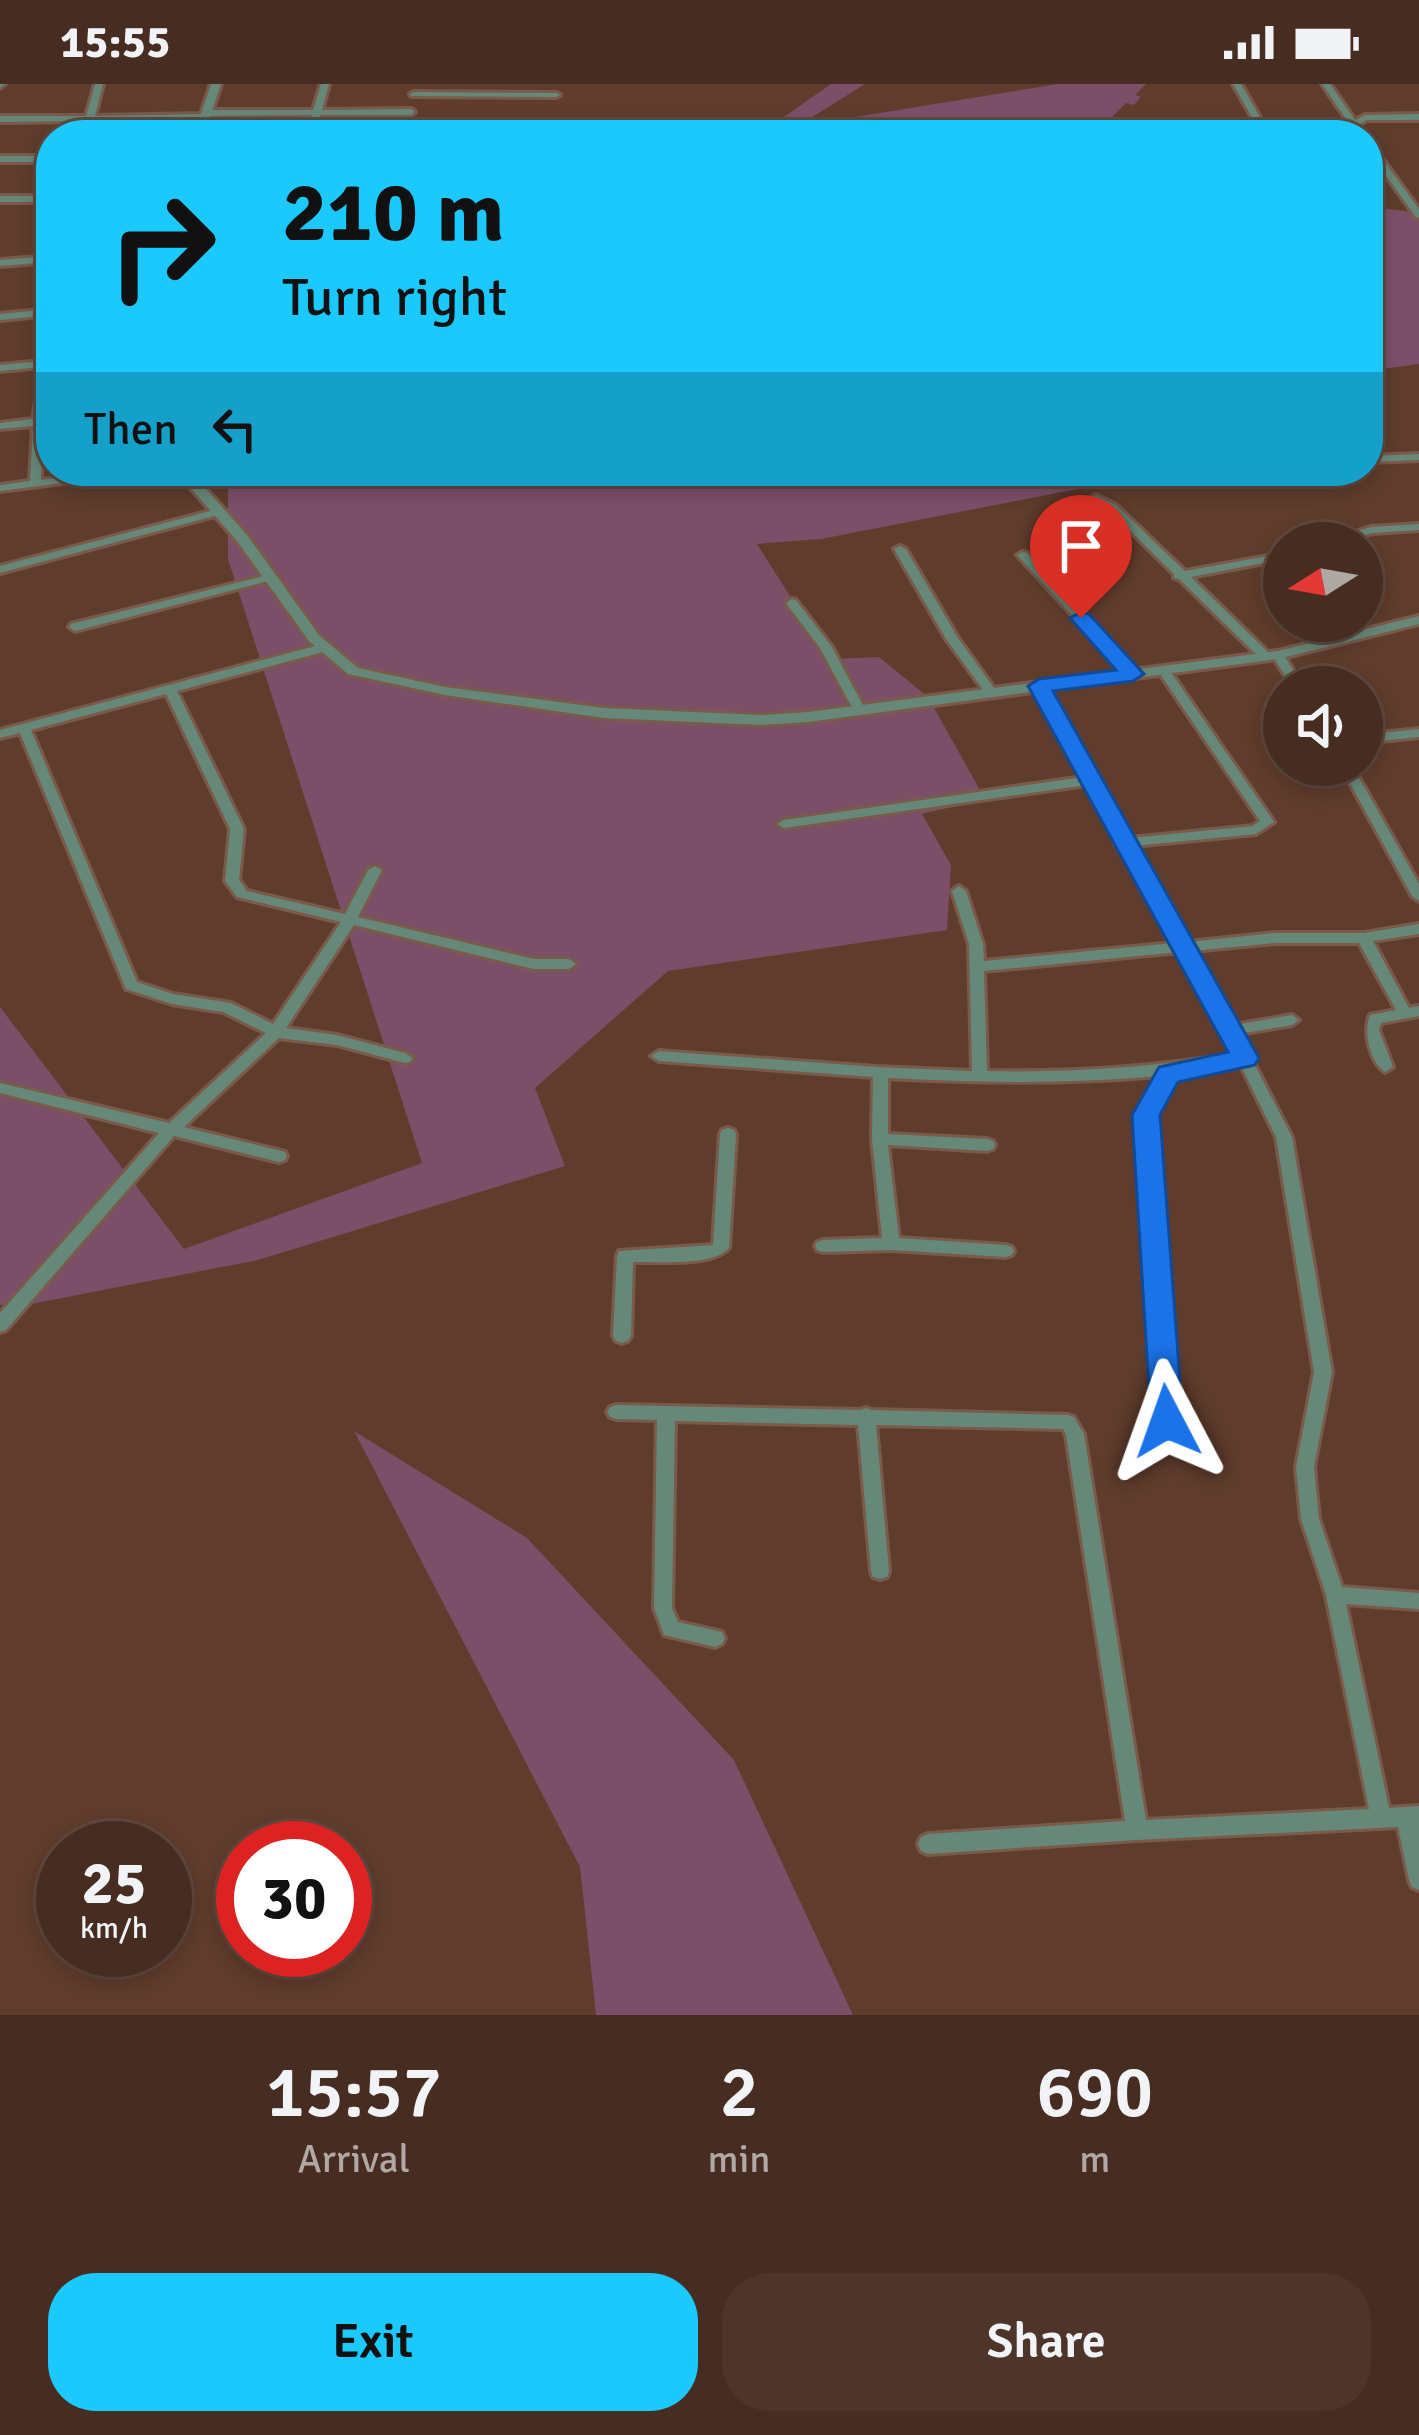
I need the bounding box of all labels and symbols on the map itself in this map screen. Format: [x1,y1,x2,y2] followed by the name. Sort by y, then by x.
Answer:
[1030,495,1132,618] pin
[1263,522,1383,642] north arrow
[1104,1358,1230,1484] position arrow
[216,1821,372,1977] speed limit sign: 30

